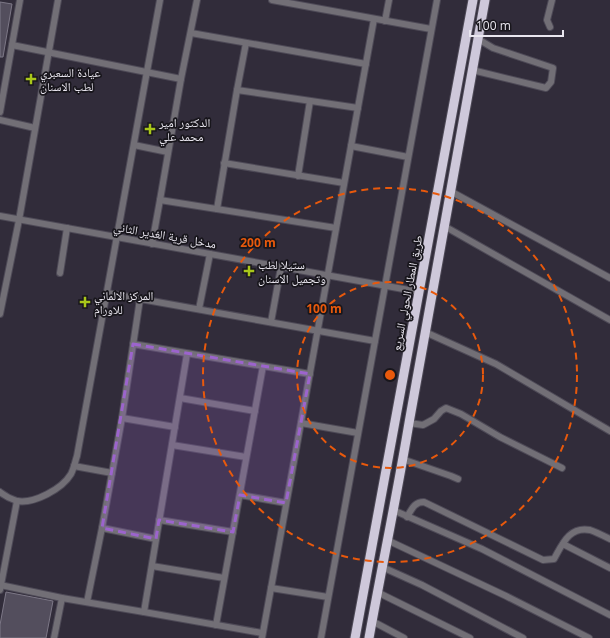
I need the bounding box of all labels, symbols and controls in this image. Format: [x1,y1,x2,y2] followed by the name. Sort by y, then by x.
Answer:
[470,12,563,38] scale bar
[476,17,511,34] text: 100 m
[40,64,101,95] place label: عيادة السعبري لطب الاسنان
[25,73,37,85] marker: عيادة السعبري لطب الاسنان
[158,114,210,147] place label: الدكتور امير محمد علي
[144,123,156,135] marker: الدكتور امير محمد علي
[112,218,218,254] street label: مدخل قرية الغدير الثاني
[240,234,276,251] text: 200 m
[387,234,429,353] street label: طريق المطار الحولي السريع
[258,256,326,287] place label: ستيلا لطب وتجميل الاسنان
[243,265,255,277] marker: ستيلا لطب وتجميل الاسنان
[94,287,153,318] place label: المركز الالماني للاورام
[79,296,91,308] marker: المركز الالماني للاورام
[306,300,342,317] text: 100 m
[383,368,397,382] centre of rings

